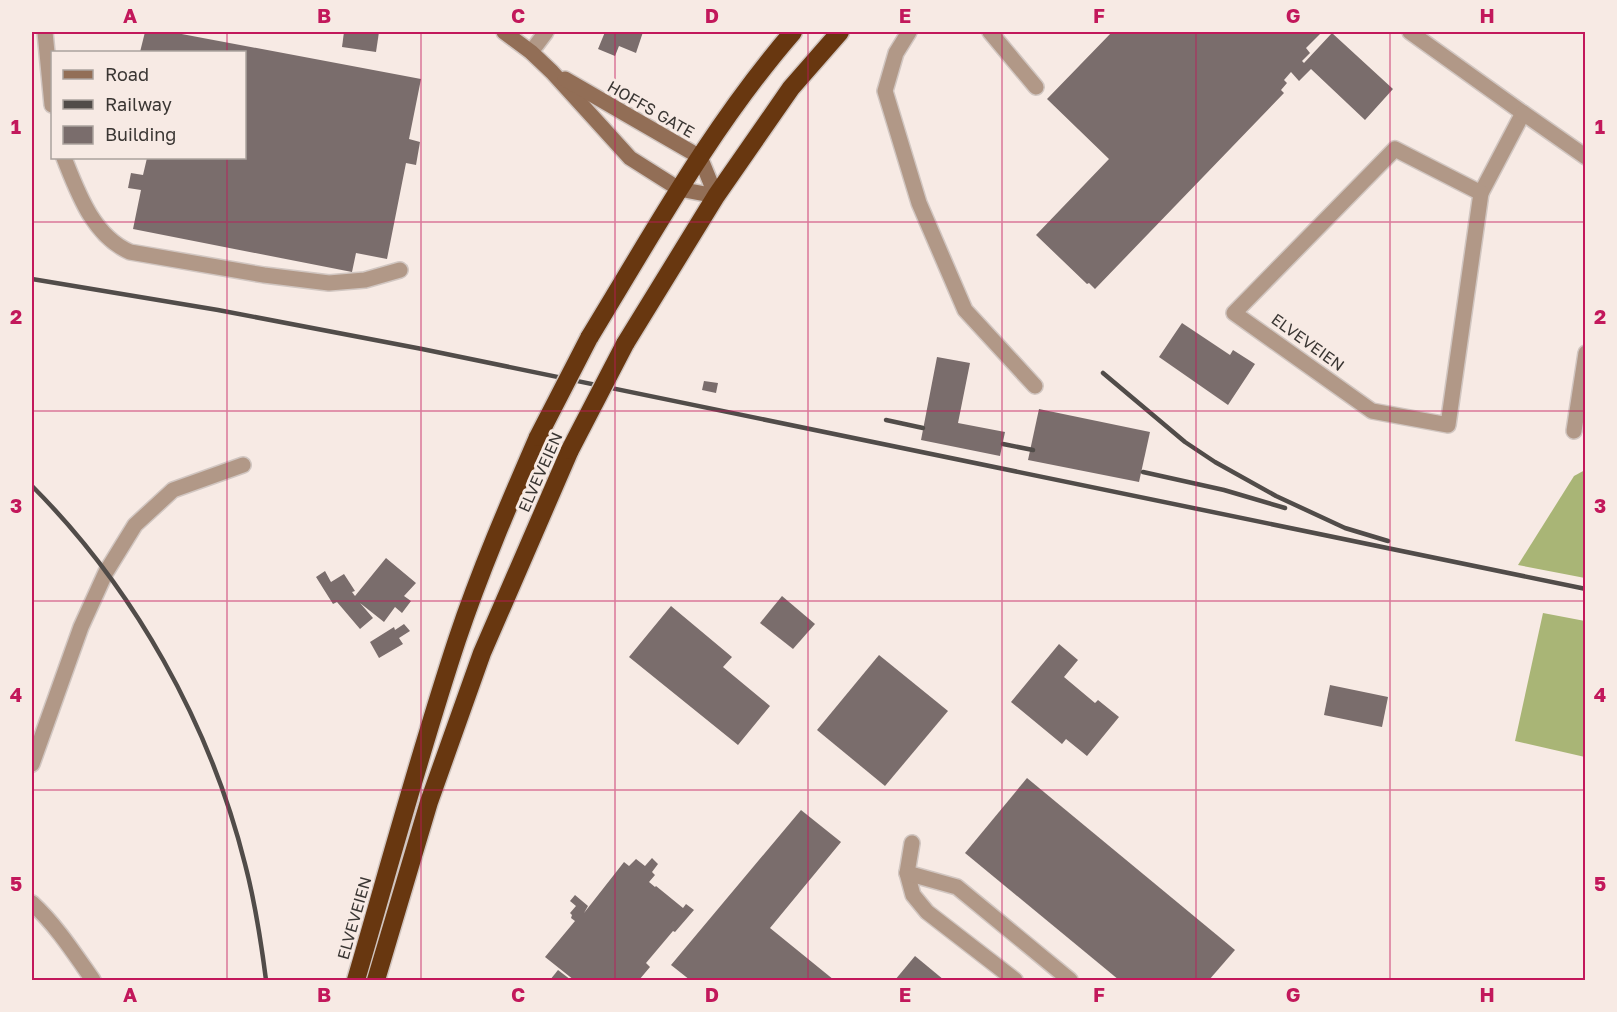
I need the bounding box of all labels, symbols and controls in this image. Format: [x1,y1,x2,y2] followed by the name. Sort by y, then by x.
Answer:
[123,3,137,27] text: A
[317,3,331,27] text: B
[511,3,525,27] text: C
[705,3,719,27] text: D
[899,3,911,27] text: E
[1093,3,1105,27] text: F
[1286,3,1300,27] text: G
[1479,3,1495,27] text: H
[51,51,246,159] legend
[105,63,149,85] text: Road
[604,76,698,142] street label: HOFFS GATE
[105,93,172,115] text: Railway
[11,114,21,138] text: 1
[1595,114,1605,138] text: 1
[105,123,176,145] text: Building
[10,304,22,328] text: 2
[1594,304,1606,328] text: 2
[1268,309,1348,375] street label: ELVEVEIEN
[514,429,566,515] street label: ELVEVEIEN
[10,493,22,517] text: 3
[1594,493,1606,517] text: 3
[10,682,22,706] text: 4
[1594,682,1606,706] text: 4
[10,871,22,895] text: 5
[1594,871,1606,895] text: 5
[333,874,375,962] street label: ELVEVEIEN
[123,982,137,1006] text: A
[317,982,331,1006] text: B
[511,982,525,1006] text: C
[705,982,719,1006] text: D
[899,982,911,1006] text: E
[1093,982,1105,1006] text: F
[1286,982,1300,1006] text: G
[1479,982,1495,1006] text: H

